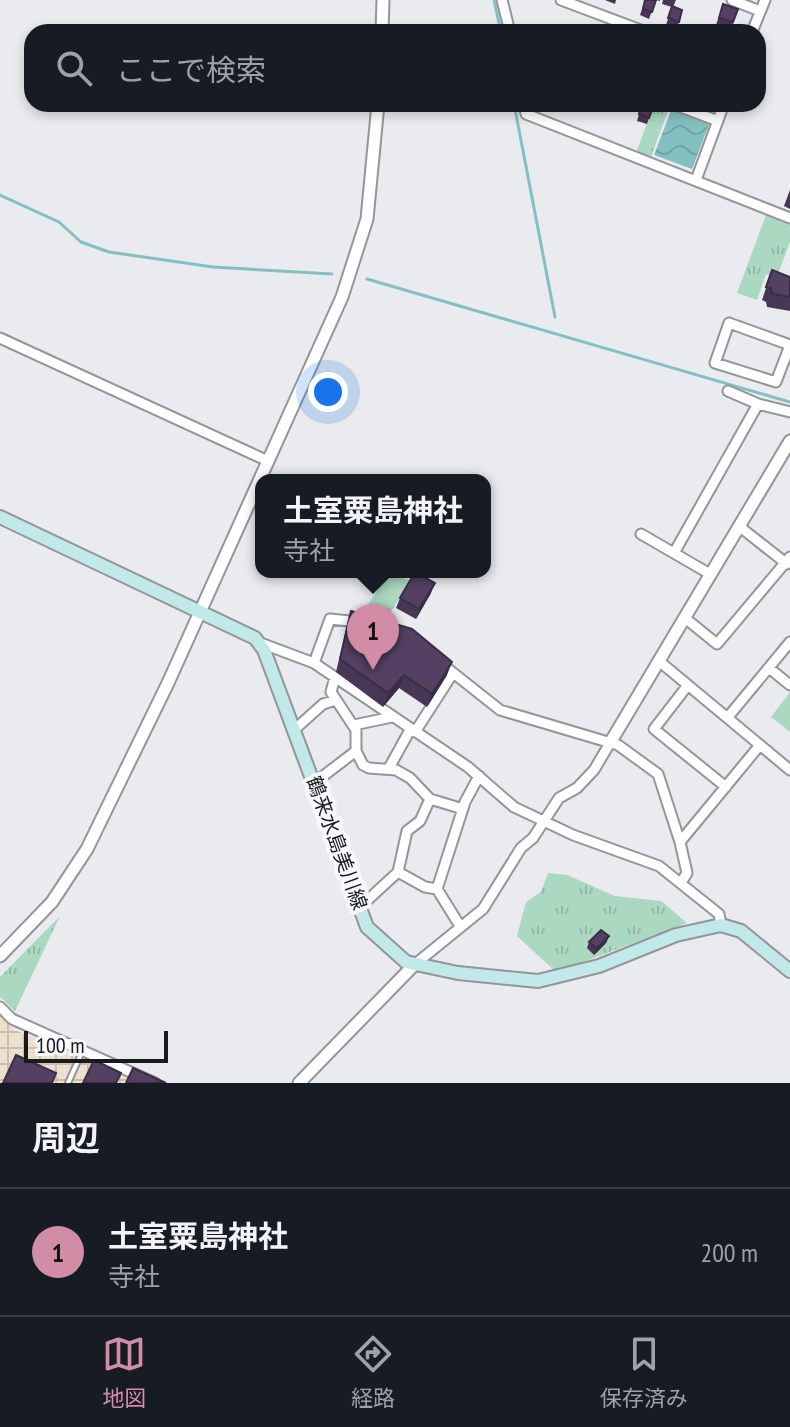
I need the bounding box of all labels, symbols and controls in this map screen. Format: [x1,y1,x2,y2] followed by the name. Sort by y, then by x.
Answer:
[24,24,766,112] search box
[52,46,96,90] icon: search
[116,50,266,89] text: ここで検索
[308,372,348,412] your location
[255,474,491,578] popup
[283,490,463,529] text: 土室粟島神社
[283,534,335,567] text: 寺社
[347,604,399,670] pin: 1
[301,773,373,913] street label: 鶴来水島美川線
[24,1027,168,1063] scale bar
[36,1031,85,1059] text: 100 m
[32,1115,100,1159] text: 周辺
[108,1216,288,1255] text: 土室粟島神社
[52,1236,64,1269] text: 1
[700,1236,758,1269] text: 200 m
[108,1260,160,1293] text: 寺社
[102,1332,146,1412] tab: 地図
[351,1332,395,1412] tab: 経路
[600,1332,688,1412] tab: 保存済み

